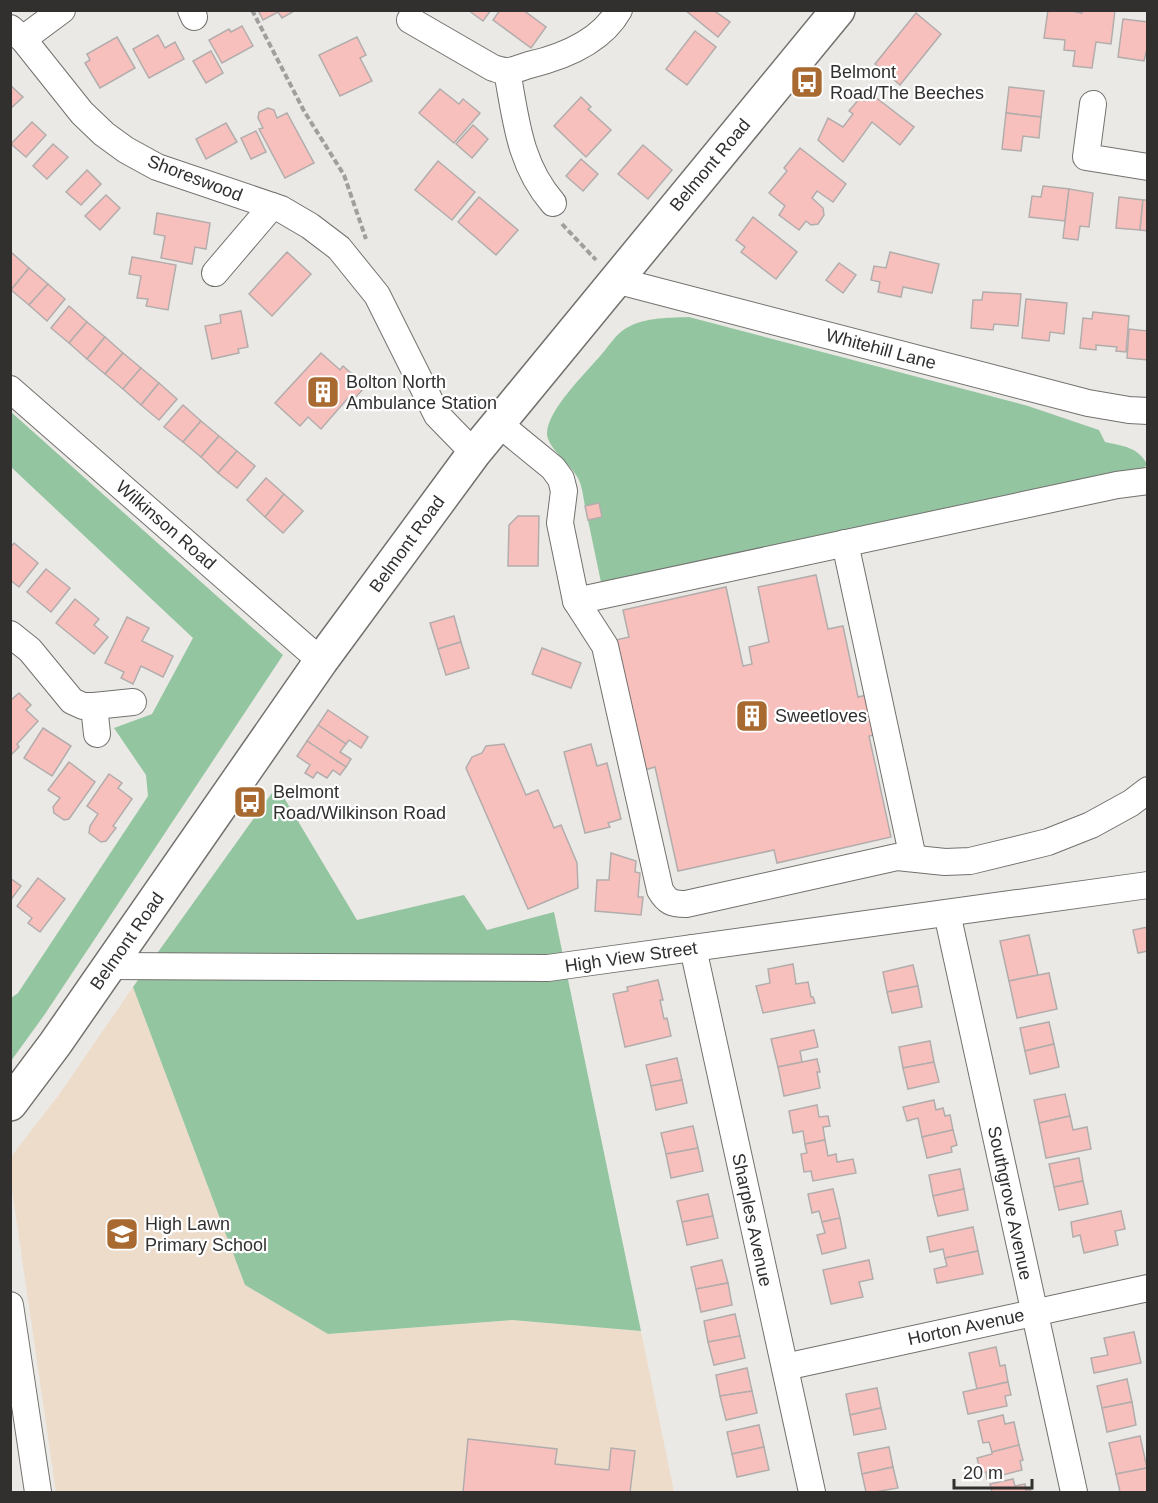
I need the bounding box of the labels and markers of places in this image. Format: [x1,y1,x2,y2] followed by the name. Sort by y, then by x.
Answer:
[830,62,984,103] place label: Belmont Road/The Beeches
[789,64,825,100] bus stop icon: Belmont Road/The Beeches
[346,372,497,413] place label: Bolton North Ambulance Station
[305,374,341,410] building icon: Bolton North Ambulance Station
[734,698,770,734] building icon: Sweetloves
[775,706,867,726] place label: Sweetloves
[273,782,446,823] place label: Belmont Road/Wilkinson Road
[232,784,268,820] bus stop icon: Belmont Road/Wilkinson Road
[145,1214,267,1255] place label: High Lawn Primary School
[104,1216,140,1252] school or university icon: High Lawn Primary School

